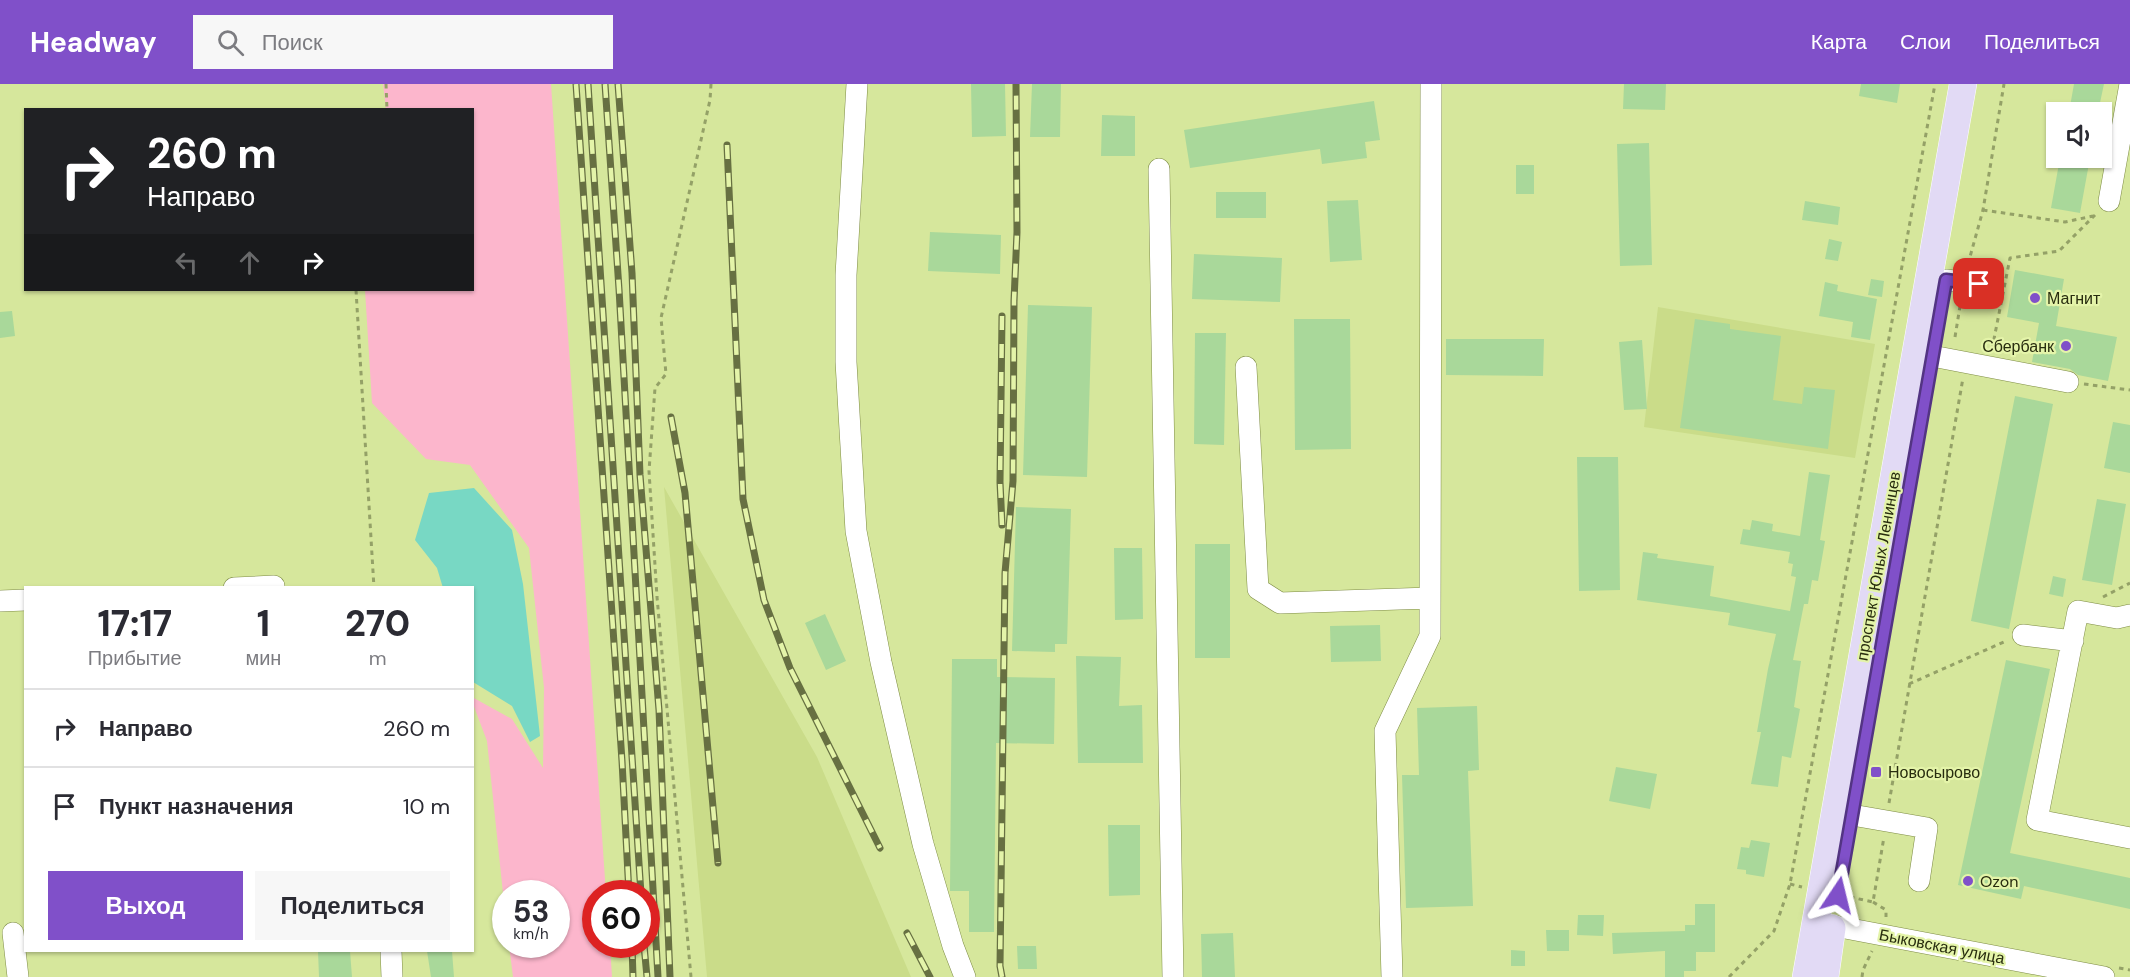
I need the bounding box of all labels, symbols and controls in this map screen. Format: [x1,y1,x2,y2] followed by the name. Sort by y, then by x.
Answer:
[193,15,613,69] search box
[30,24,157,61] text: Headway
[214,26,247,59] icon: search
[262,28,323,57] text: Поиск
[1811,28,1867,56] text: Карта
[1900,28,1951,56] text: Слои
[1984,28,2100,56] text: Поделиться
[2046,102,2112,168] map controls
[2046,102,2112,168] button: sound
[147,126,277,181] text: 260 m
[48,132,126,210] icon: right
[147,179,255,214] text: Направо
[170,246,203,279] icon: left
[233,246,266,279] icon: ahead
[296,246,329,279] icon: right
[1953,258,2004,309] pin
[1962,267,1995,300] icon: arrive
[2047,288,2101,309] place label: Магнит
[2028,291,2042,305] marker: Магнит
[1982,336,2055,357] place label: Сбербанк
[2059,339,2073,353] marker: Сбербанк
[1851,470,1905,662] street label: проспект Юных Ленинцев
[97,600,172,647] text: 17:17
[257,600,270,647] text: 1
[345,600,410,647] text: 270
[88,645,182,671] text: Прибытие
[245,645,281,671] text: мин
[369,645,387,671] text: m
[48,712,81,745] icon: right
[99,714,193,743] text: Направо
[383,714,450,743] text: 260 m
[1888,762,1980,783] place label: Новосырово
[1869,765,1883,779] marker: Новосырово
[48,790,81,823] icon: arrive
[99,792,294,821] text: Пункт назначения
[403,792,450,821] text: 10 m
[1806,863,1870,927] position arrow
[48,871,243,940] button: Выход
[255,871,450,940] button: Поделиться
[1980,871,2018,892] place label: Ozon
[1961,874,1975,888] marker: Ozon
[582,880,660,958] speed limit sign: 60
[513,892,549,931] text: 53
[513,924,549,944] text: km/h
[1877,924,2007,969] street label: Быковская улица

